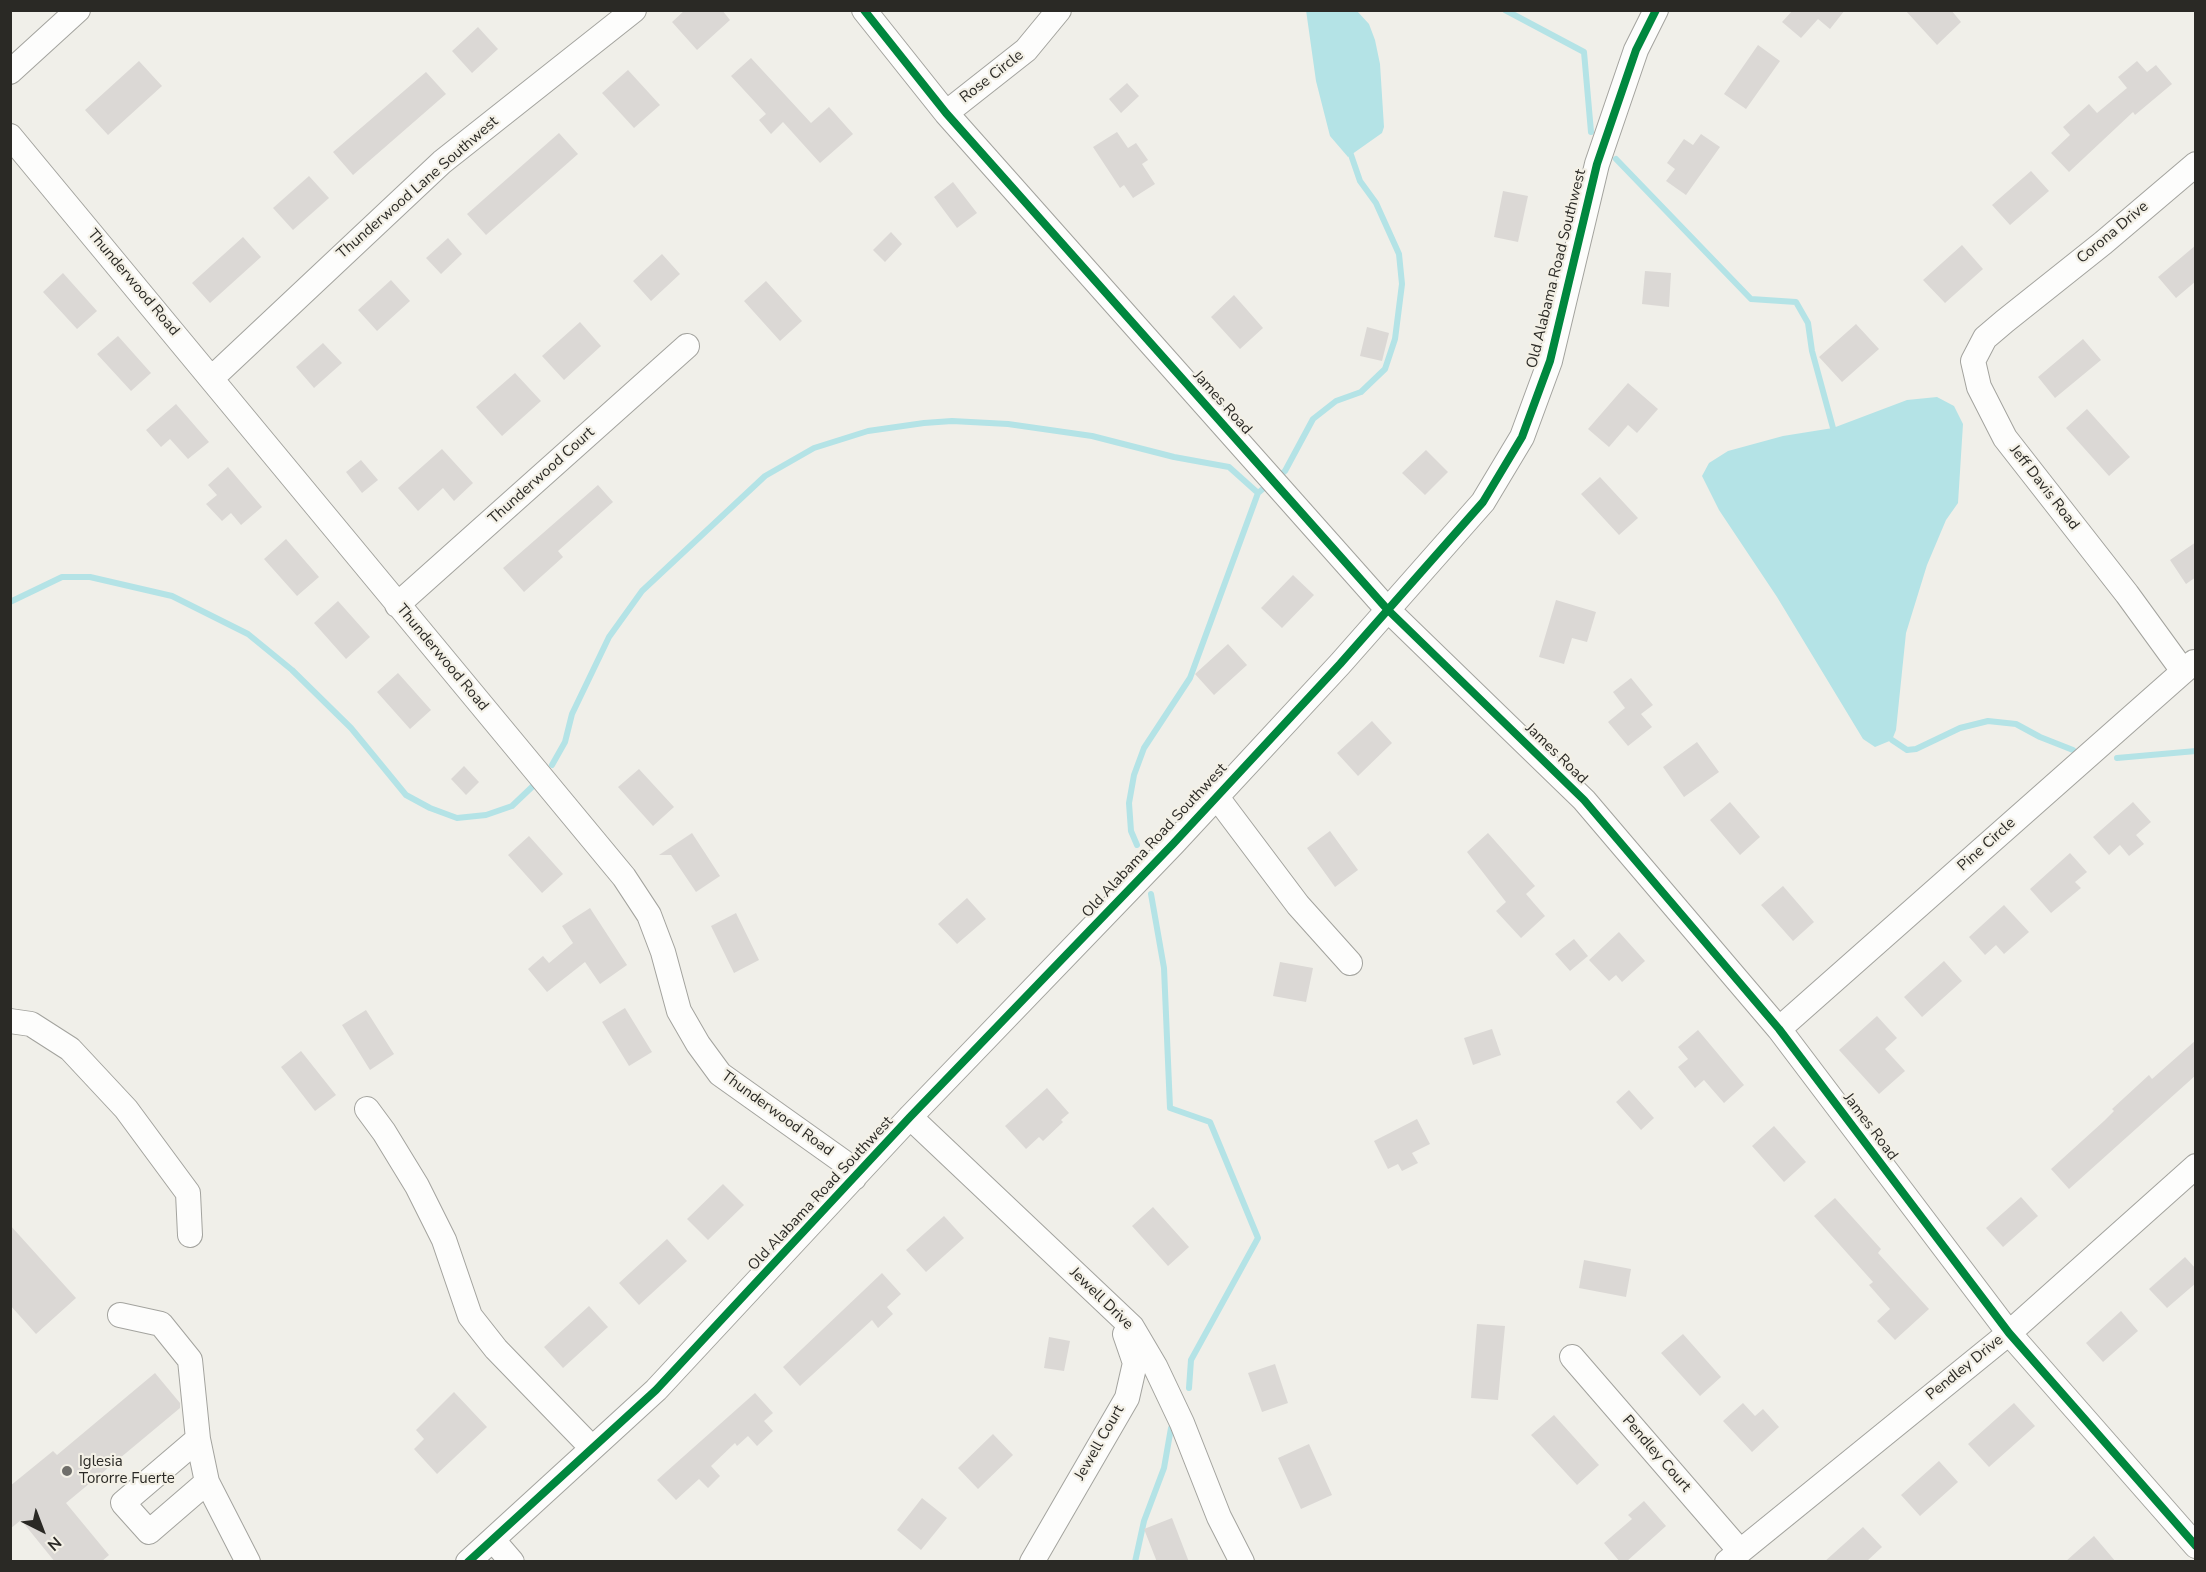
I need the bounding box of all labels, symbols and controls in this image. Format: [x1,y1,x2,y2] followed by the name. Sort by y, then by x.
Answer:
[957,47,1027,107] street label: Rose Circle
[334,113,502,263] street label: Thunderwood Lane Southwest
[1524,168,1590,370] street label: Old Alabama Road Southwest
[2074,198,2152,268] street label: Corona Drive
[83,226,183,340] street label: Thunderwood Road
[1189,367,1255,439] street label: James Road
[485,424,599,528] street label: Thunderwood Court
[2005,442,2083,534] street label: Jeff Davis Road
[392,601,492,715] street label: Thunderwood Road
[1521,720,1591,788] street label: James Road
[1079,760,1231,922] street label: Old Alabama Road Southwest
[1954,814,2020,876] street label: Pine Circle
[718,1067,836,1161] street label: Thunderwood Road
[1839,1090,1901,1164] street label: James Road
[745,1113,897,1275] street label: Old Alabama Road Southwest
[1065,1264,1137,1334] street label: Jewell Drive
[1923,1331,2007,1405] street label: Pendley Drive
[1071,1402,1129,1484] street label: Jewell Court
[1618,1412,1694,1496] street label: Pendley Court
[79,1453,175,1488] place label: Iglesia Tororre Fuerte
[60,1464,74,1478] marker: Iglesia Tororre Fuerte
[12,1500,72,1560] north arrow
[42,1531,66,1556] text: N

